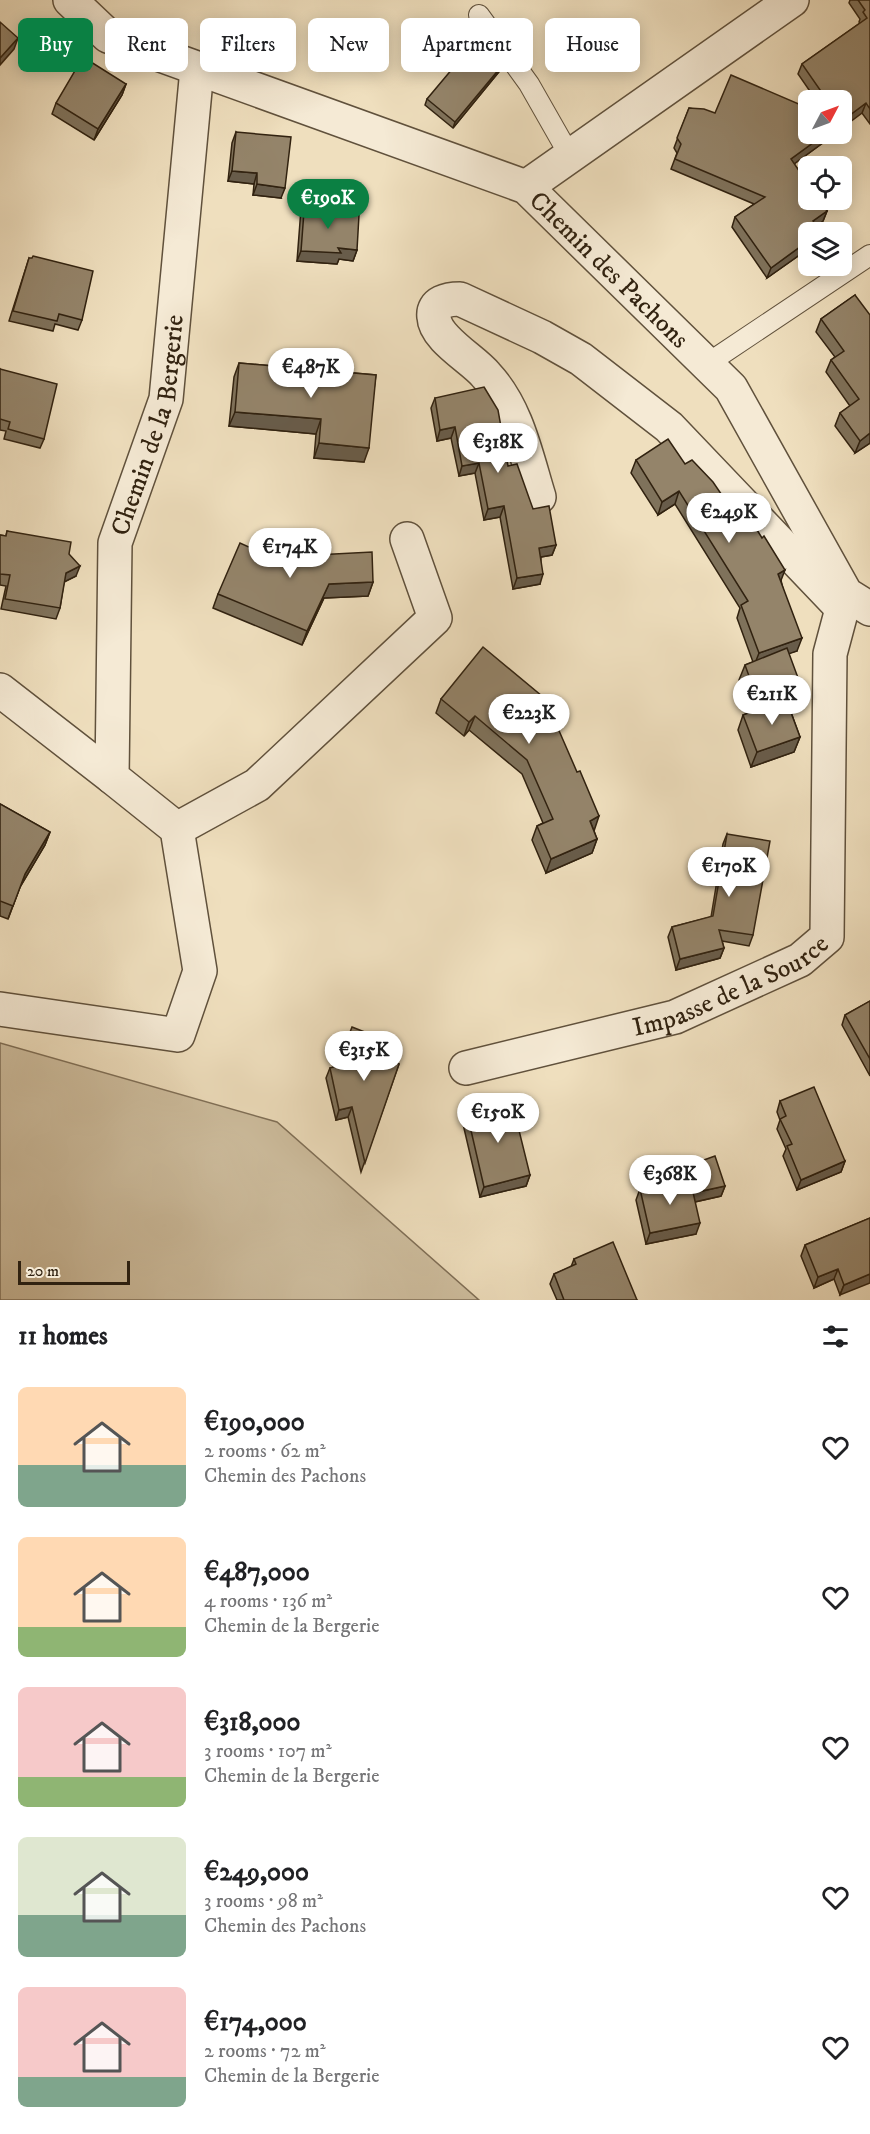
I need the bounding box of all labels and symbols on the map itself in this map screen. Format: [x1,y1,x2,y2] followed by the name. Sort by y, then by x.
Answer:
[798,90,852,144] north arrow
[286,179,370,230] pin: €190K
[522,185,695,356] street label: Chemin des Pachons
[104,313,192,540] street label: Chemin de la Bergerie
[269,348,353,399] pin: €487K
[456,423,540,474] pin: €318K
[687,493,771,544] pin: €249K
[248,528,332,579] pin: €174K
[730,675,814,726] pin: €211K
[487,694,571,745] pin: €223K
[687,847,771,898] pin: €170K
[629,928,836,1045] street label: Impasse de la Source
[322,1031,406,1082] pin: €315K
[456,1093,540,1144] pin: €150K
[628,1155,712,1206] pin: €368K
[18,1258,130,1286] scale bar

